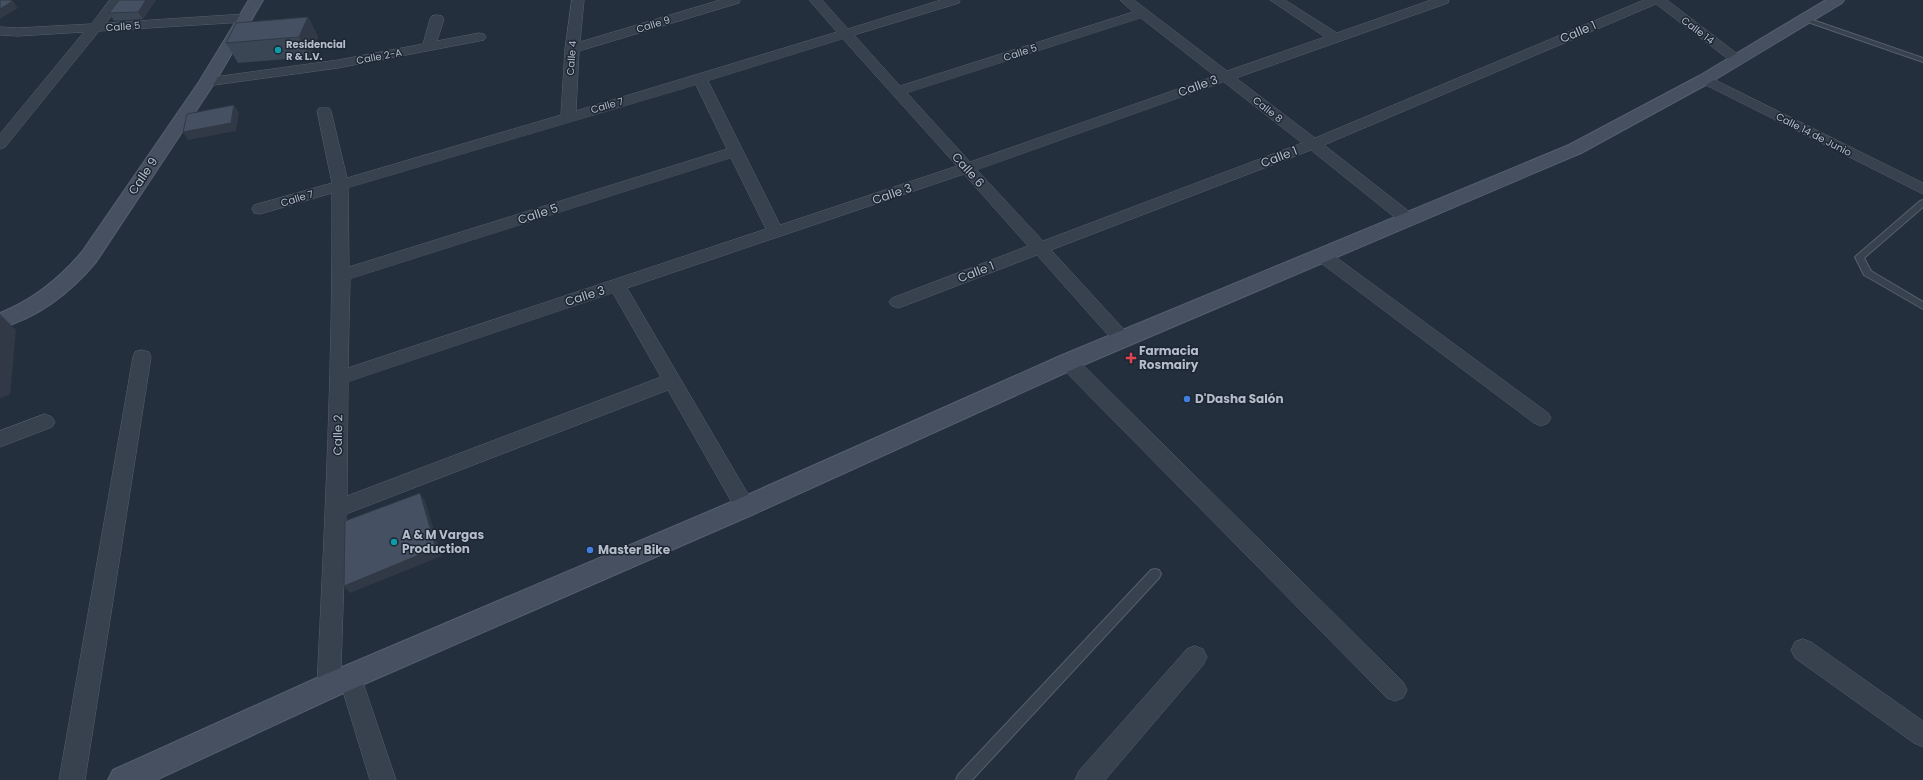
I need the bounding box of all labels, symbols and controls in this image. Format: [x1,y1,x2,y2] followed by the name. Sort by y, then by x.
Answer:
[634,12,672,37] street label: Calle 9
[1678,13,1717,48] street label: Calle 14
[1557,16,1599,47] street label: Calle 1
[105,18,141,35] street label: Calle 5
[286,37,346,64] place label: Residencial R & L.V.
[563,40,580,76] street label: Calle 4
[1001,40,1039,65] street label: Calle 5
[273,45,283,55] marker: Residencial R & L.V.
[355,45,403,68] street label: Calle 2-A
[1176,71,1220,101] street label: Calle 3
[589,93,626,117] street label: Calle 7
[1249,93,1286,126] street label: Calle 8
[1773,109,1854,160] street label: Calle 14 de Junio
[1258,142,1299,171] street label: Calle 1
[948,149,989,191] street label: Calle 6
[124,154,161,198] street label: Calle 9
[870,179,914,208] street label: Calle 3
[279,186,316,211] street label: Calle 7
[515,199,560,228] street label: Calle 5
[955,257,996,286] street label: Calle 1
[563,281,607,310] street label: Calle 3
[1139,342,1199,373] place label: Farmacia Rosmairy
[1126,353,1136,363] marker: Farmacia Rosmairy
[1195,390,1284,407] place label: D'Dasha Salón
[1182,394,1192,404] marker: D'Dasha Salón
[329,414,346,456] street label: Calle 2
[402,526,484,557] place label: A & M Vargas Production
[389,537,399,547] marker: A & M Vargas Production
[598,541,671,558] place label: Master Bike
[585,545,595,555] marker: Master Bike

